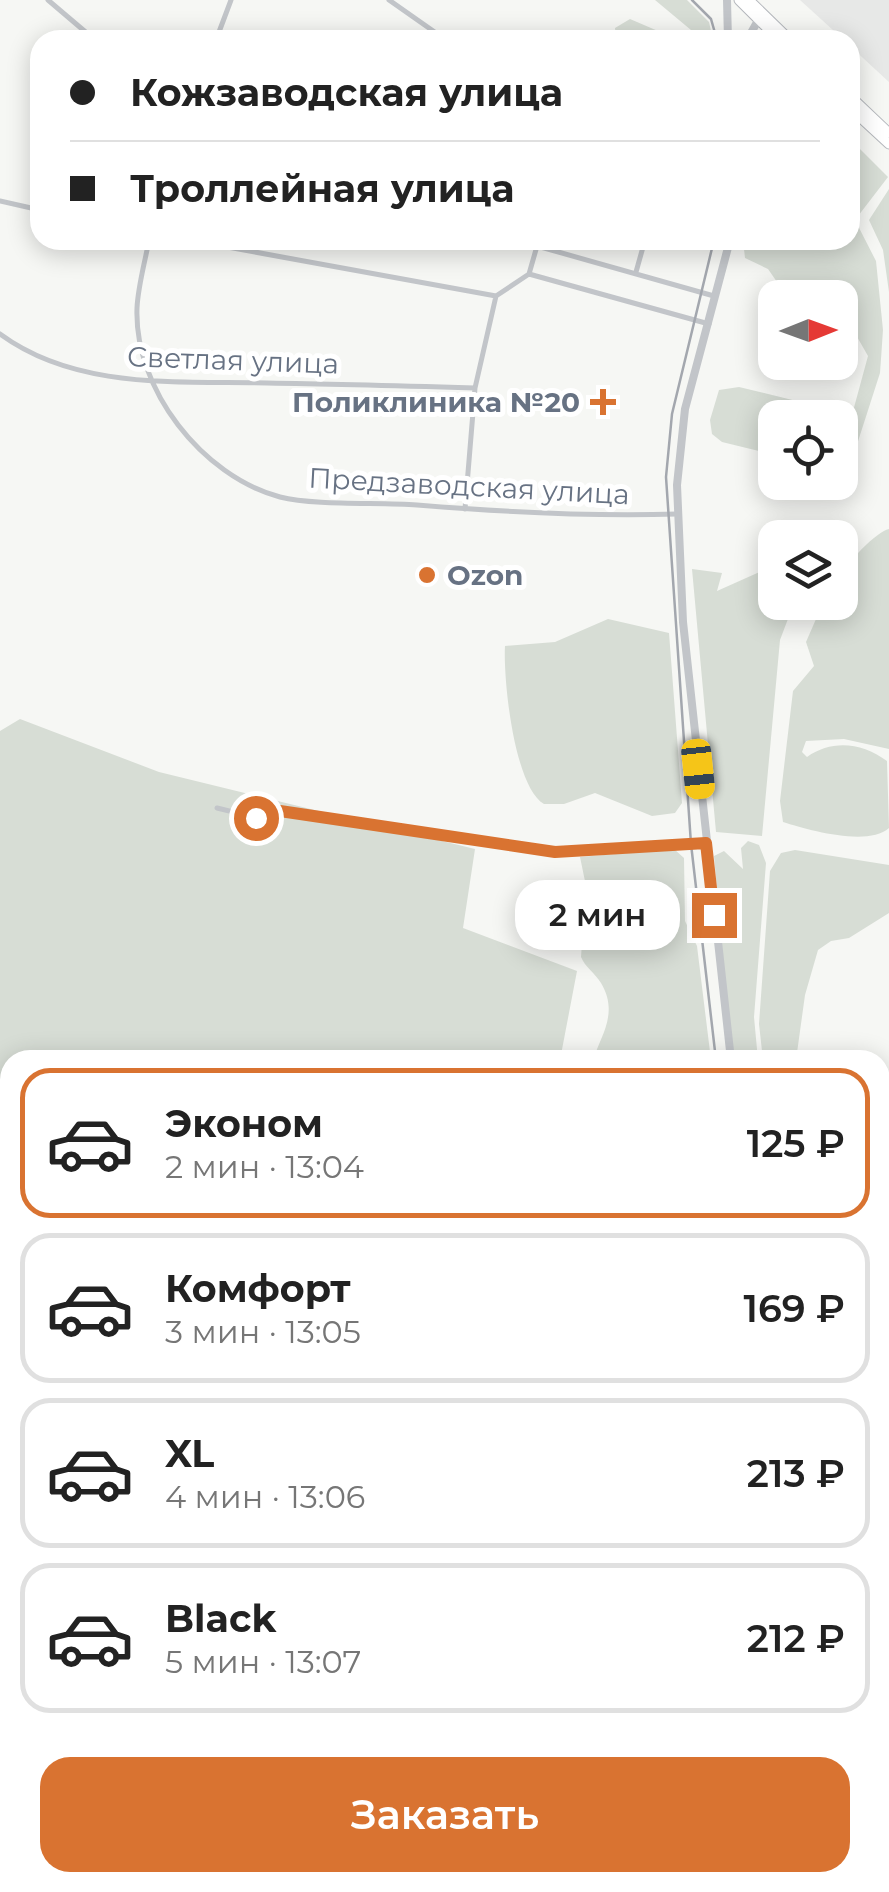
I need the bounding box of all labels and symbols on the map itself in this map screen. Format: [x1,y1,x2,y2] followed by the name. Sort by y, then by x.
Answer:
[758,280,858,380] north arrow
[127,339,339,381] street label: Светлая улица
[292,385,580,419] place label: Поликлиника №20
[590,389,616,415] marker: Поликлиника №20
[308,461,630,511] street label: Предзаводская улица
[447,558,523,592] place label: Ozon
[416,564,438,586] marker: Ozon
[680,738,716,800] car
[234,796,279,841] route start
[514,880,679,950] callout: 2 мин
[692,893,737,938] route end

